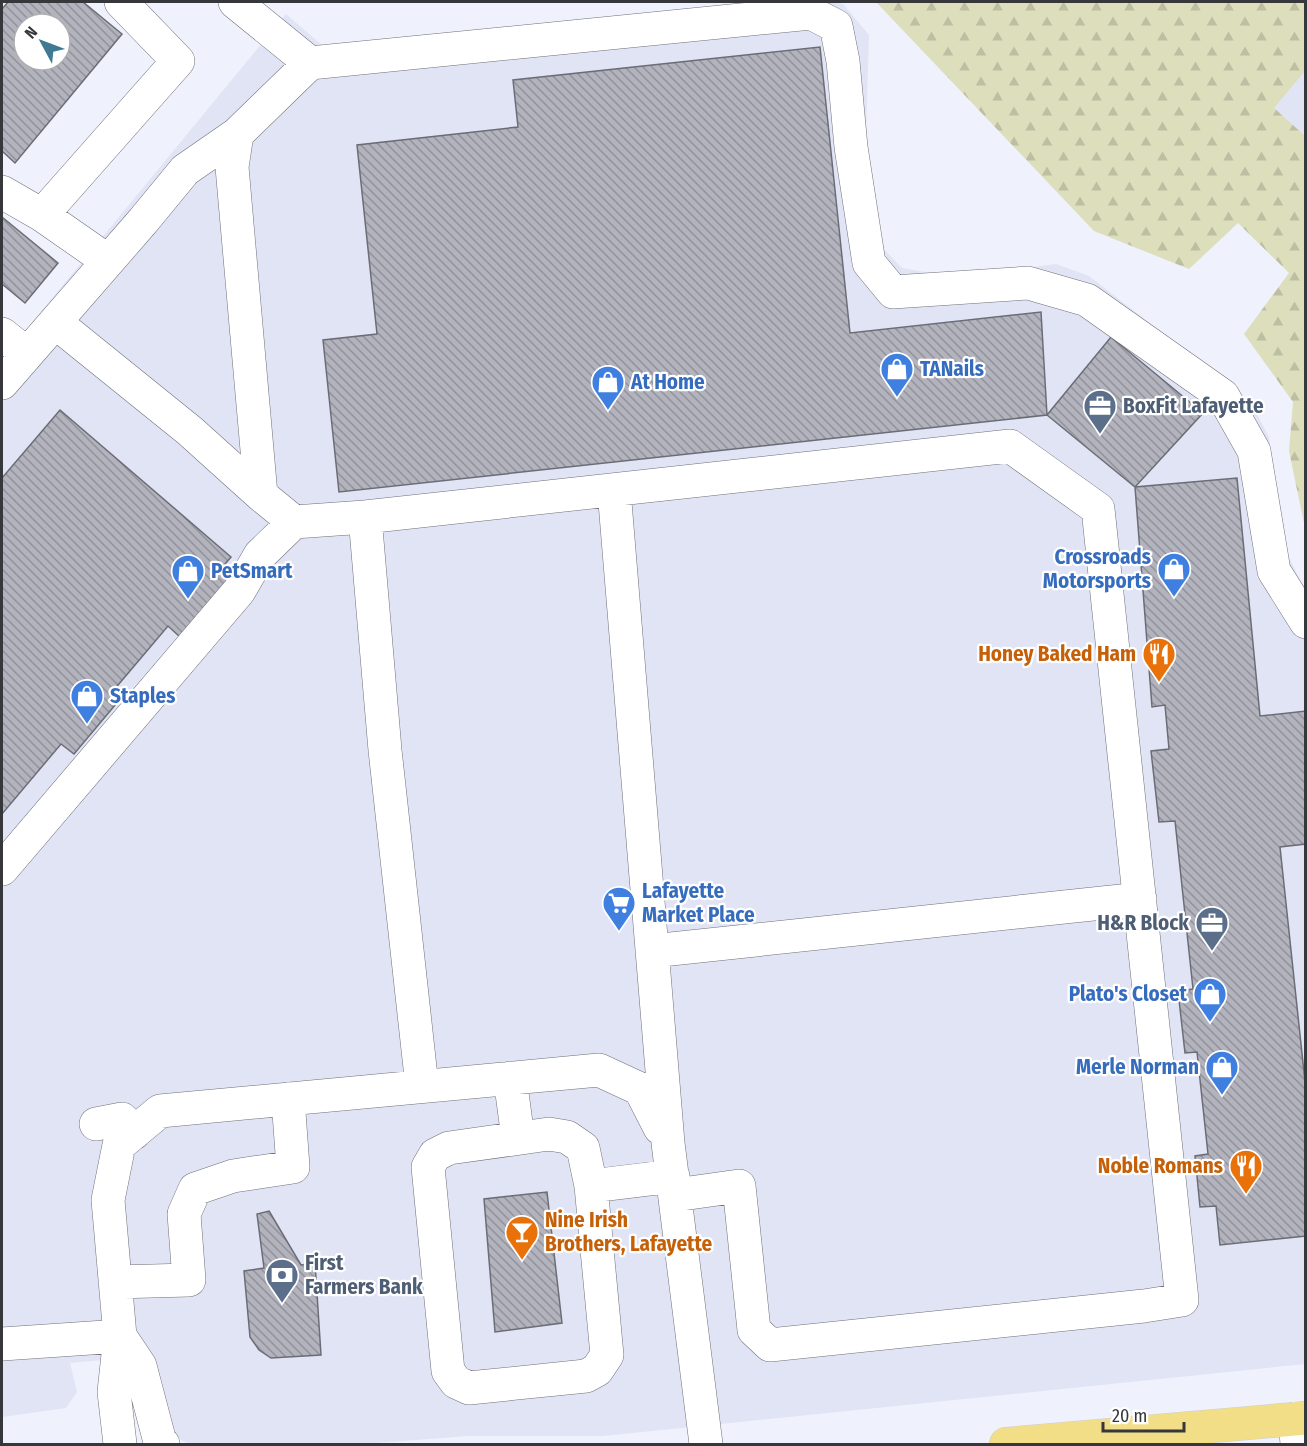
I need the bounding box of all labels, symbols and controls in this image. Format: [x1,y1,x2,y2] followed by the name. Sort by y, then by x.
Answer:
[12,12,72,72] north arrow
[21,23,41,42] text: N
[879,351,915,398] shop icon: TANails
[920,356,984,382] place label: TANails
[590,364,626,411] shop icon: At Home
[630,369,705,395] place label: At Home
[1082,388,1118,435] office icon: BoxFit Lafayette
[1123,393,1264,419] place label: BoxFit Lafayette
[1043,544,1151,594] place label: Crossroads Motorsports
[1156,551,1192,598] shop icon: Crossroads Motorsports
[170,553,206,600] shop icon: PetSmart
[211,558,293,584] place label: PetSmart
[1141,636,1177,683] restaurant icon: Honey Baked Ham
[978,641,1136,667] place label: Honey Baked Ham
[69,678,105,725] shop icon: Staples
[110,683,175,709] place label: Staples
[642,878,755,928] place label: Lafayette Market Place
[601,885,637,932] supermarket icon: Lafayette Market Place
[1194,905,1230,952] office icon: H&R Block
[1097,910,1189,936] place label: H&R Block
[1192,976,1228,1023] shop icon: Plato's Closet
[1069,981,1188,1007] place label: Plato's Closet
[1204,1049,1240,1096] shop icon: Merle Norman
[1076,1054,1199,1080] place label: Merle Norman
[1228,1148,1264,1195] restaurant icon: Noble Romans
[1098,1153,1223,1179] place label: Noble Romans
[545,1207,712,1257] place label: Nine Irish Brothers, Lafayette
[504,1214,540,1261] bar icon: Nine Irish Brothers, Lafayette
[305,1250,423,1300] place label: First Farmers Bank
[264,1257,300,1304] bank icon: First Farmers Bank
[1103,1395,1184,1433] scale bar
[1112,1405,1147,1427] text: 20 m

